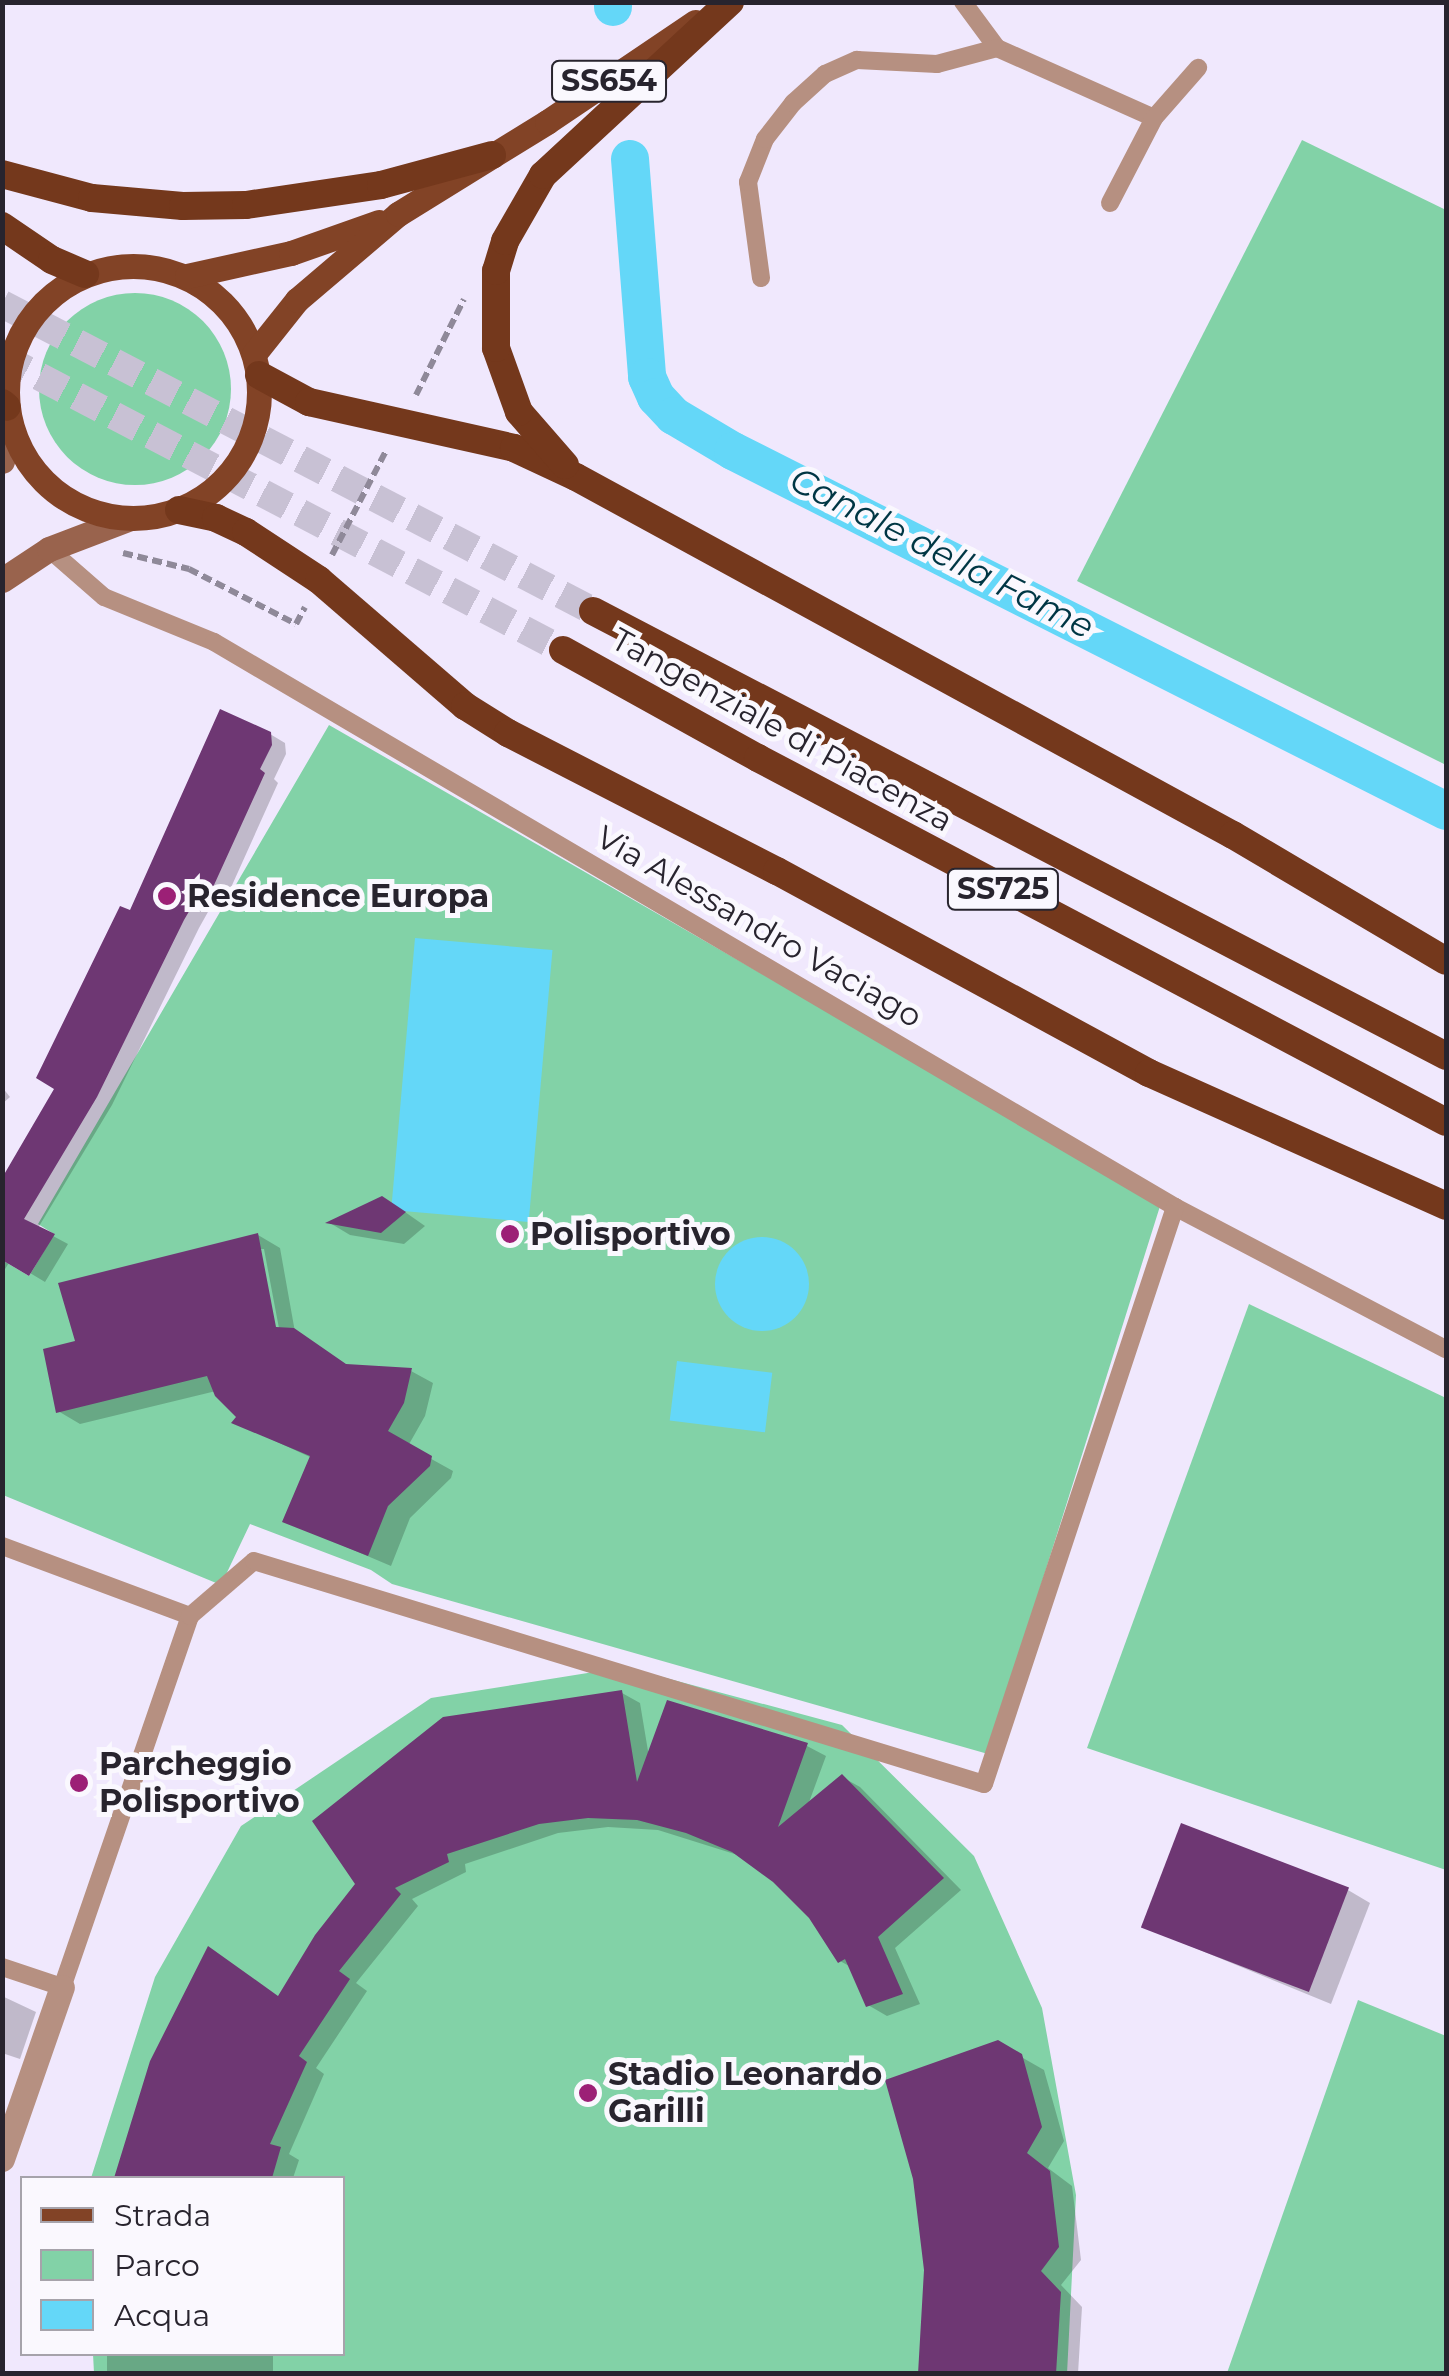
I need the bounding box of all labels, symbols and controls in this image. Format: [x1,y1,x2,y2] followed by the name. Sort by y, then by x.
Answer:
[549,56,669,106] road number: SS654
[783,458,1101,648] water label: Canale della Fame
[605,620,959,840] street label: Tangenziale di Piacenza
[589,818,929,1036] street label: Via Alessandro Vaciago
[946,864,1060,914] road number: SS725
[187,877,489,915] place label: Residence Europa
[156,885,178,907] marker: Residence Europa
[530,1215,731,1253] place label: Polisportivo
[499,1223,521,1245] marker: Polisportivo
[99,1746,300,1821] place label: Parcheggio Polisportivo
[68,1772,90,1794] marker: Parcheggio Polisportivo
[608,2056,882,2131] place label: Stadio Leonardo Garilli
[577,2082,599,2104] marker: Stadio Leonardo Garilli
[20,2176,345,2356] legend
[114,2197,211,2234] text: Strada
[114,2247,200,2284] text: Parco
[114,2297,210,2334] text: Acqua

